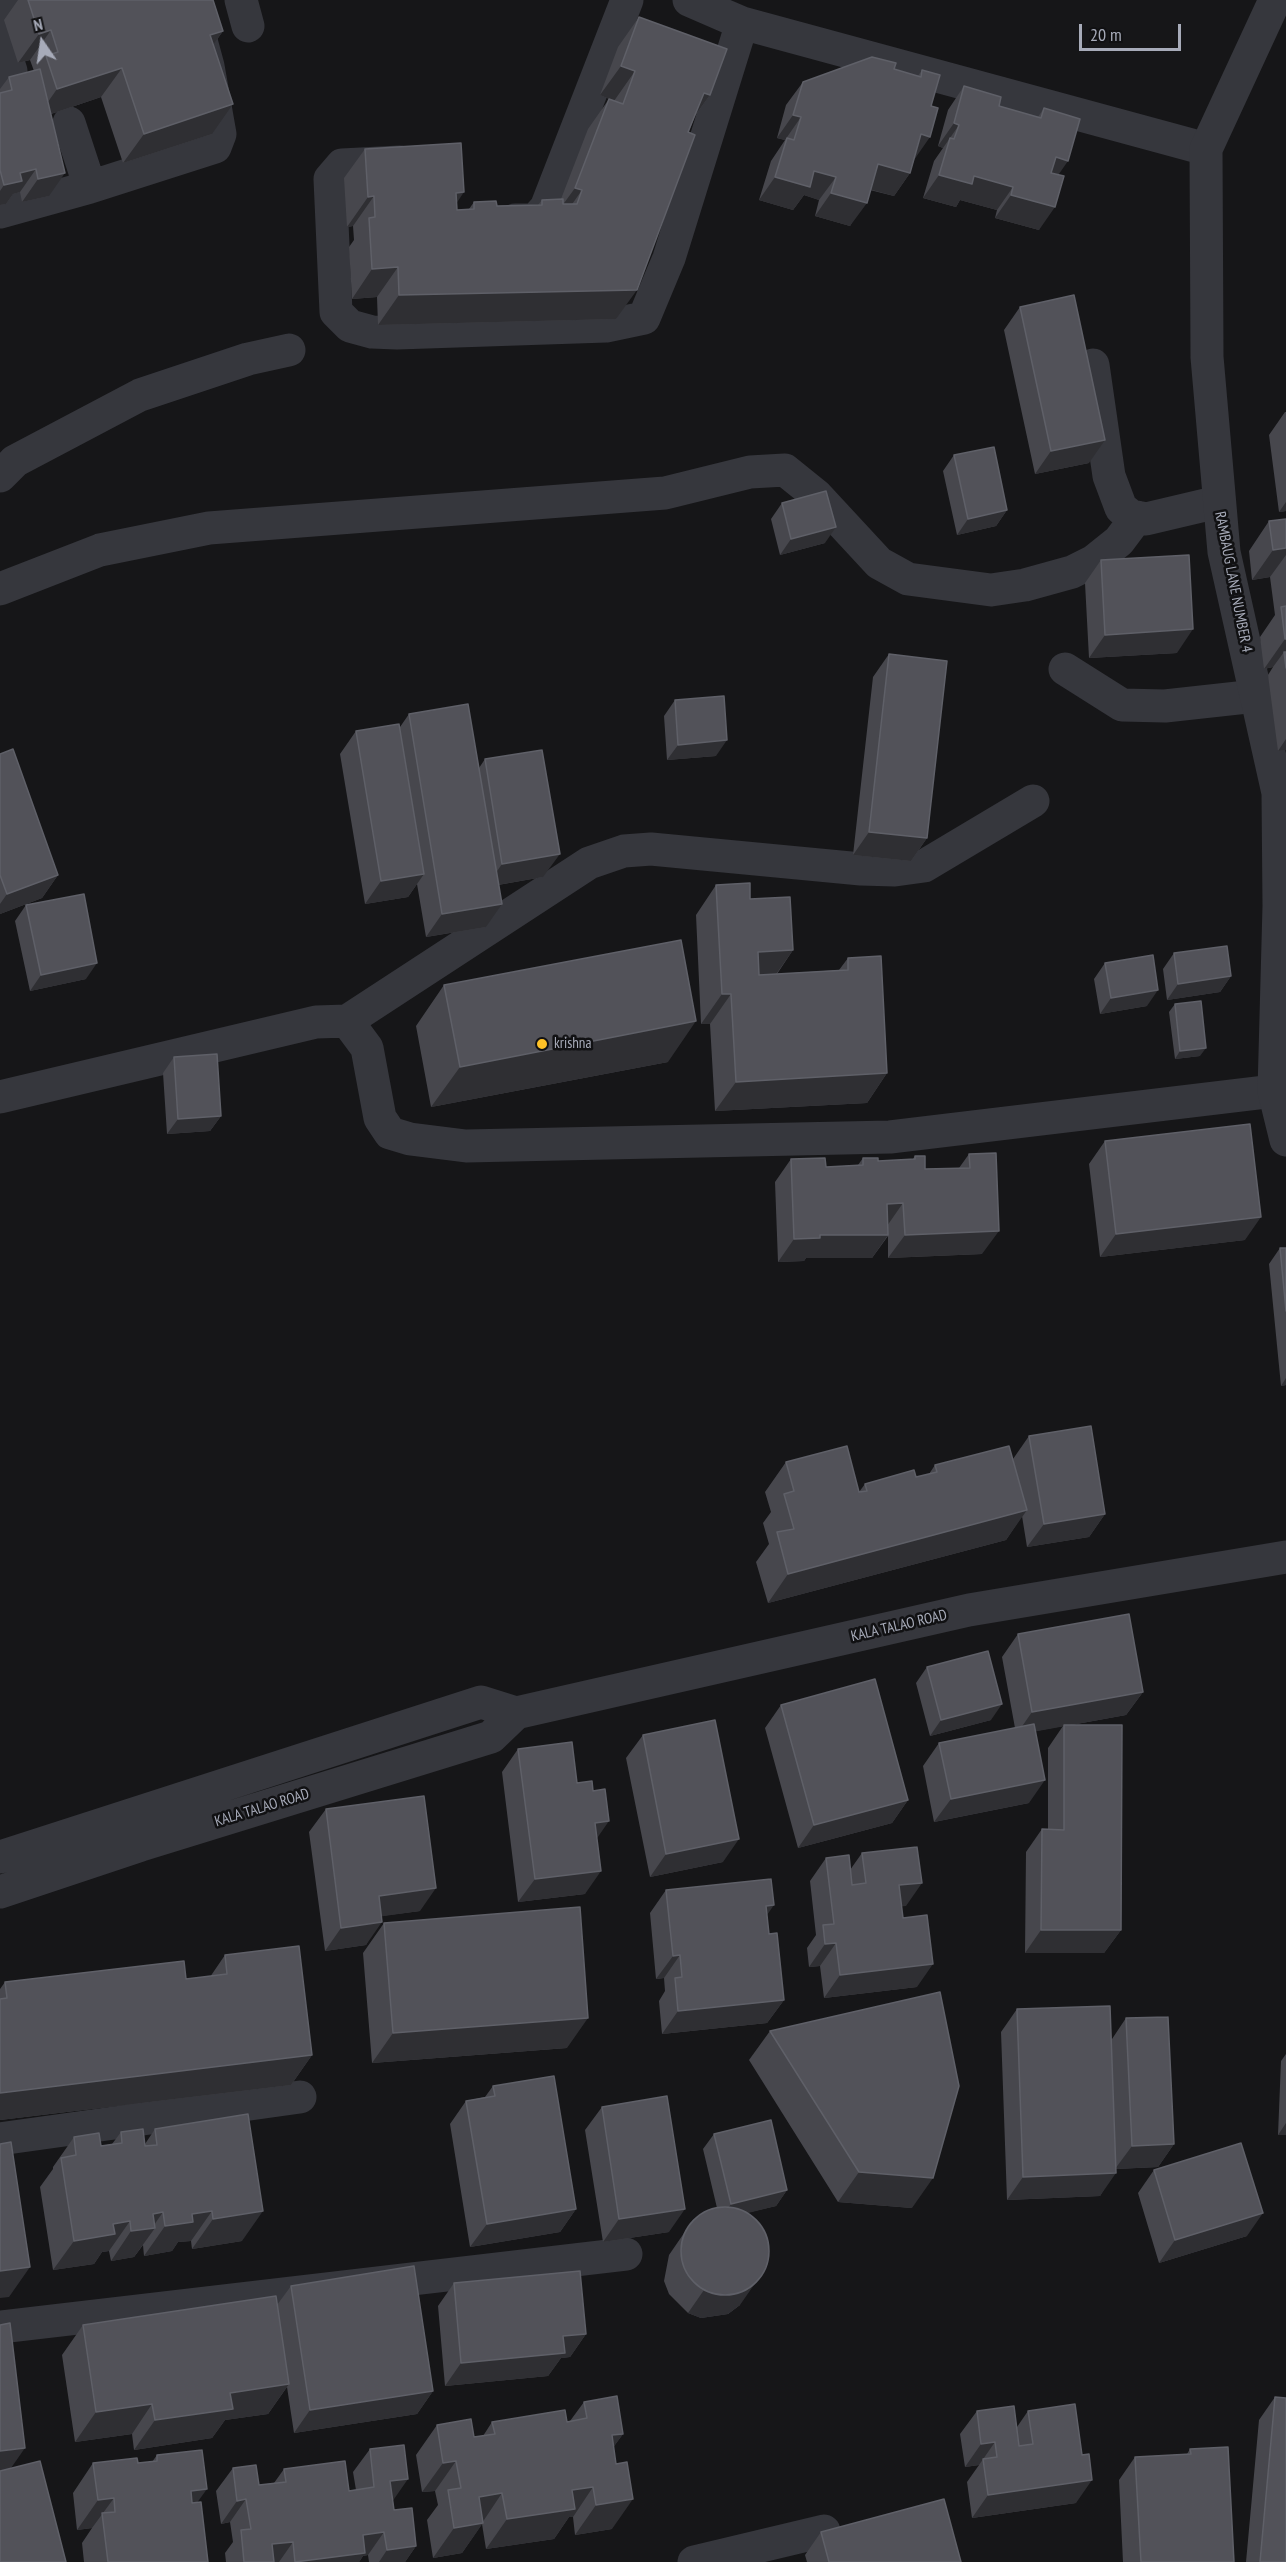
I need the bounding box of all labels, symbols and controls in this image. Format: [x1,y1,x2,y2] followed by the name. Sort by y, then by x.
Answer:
[12,12,72,72] north arrow
[1082,12,1184,50] scale bar
[31,14,44,35] text: N
[1090,23,1122,46] text: 20 m
[1211,510,1255,654] street label: RAMBAUG LANE NUMBER 4
[554,1035,591,1053] place label: krishna
[535,1037,549,1051] marker: krishna
[849,1606,949,1646] street label: KALA TALAO ROAD
[213,1785,311,1831] street label: KALA TALAO ROAD

